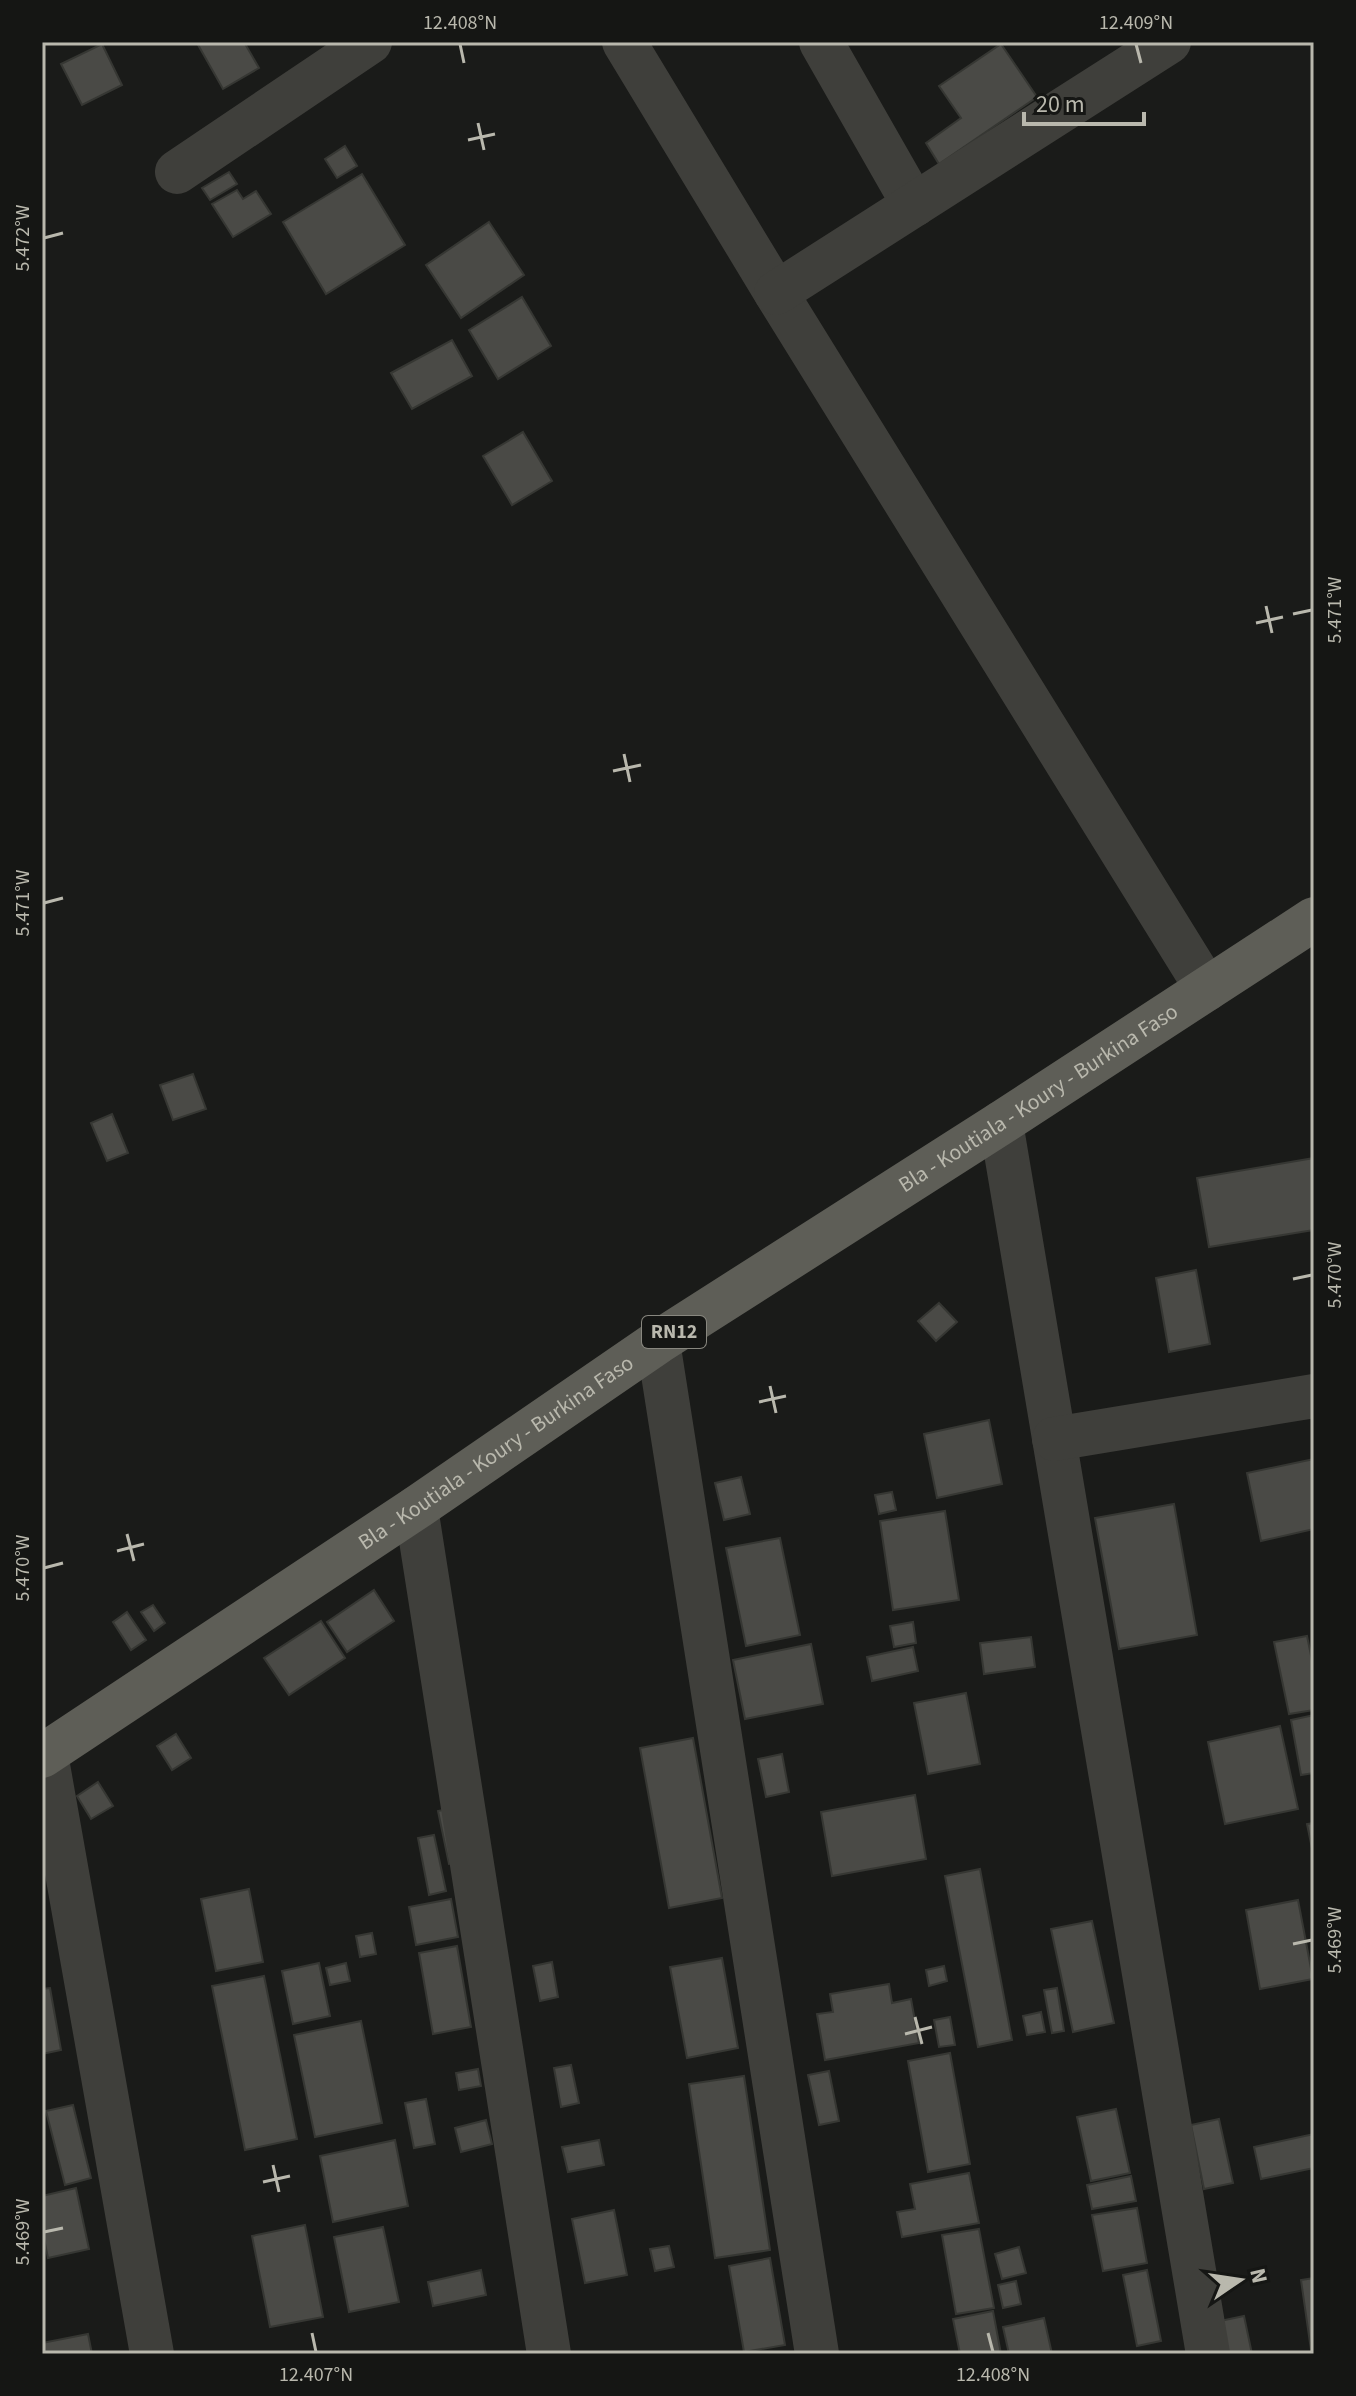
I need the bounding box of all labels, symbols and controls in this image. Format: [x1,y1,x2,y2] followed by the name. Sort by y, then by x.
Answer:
[423,9,497,37] text: 12.408°N
[1099,9,1173,37] text: 12.409°N
[1024,76,1144,126] scale bar
[1036,87,1085,122] text: 20 m
[9,204,37,272] text: 5.472°W
[1321,576,1349,644] text: 5.471°W
[9,869,37,937] text: 5.471°W
[892,996,1184,1200] street label: Bla - Koutiala - Koury - Burkina Faso
[1321,1241,1349,1309] text: 5.470°W
[642,1316,706,1348] road number: RN12
[352,1347,640,1558] street label: Bla - Koutiala - Koury - Burkina Faso
[9,1534,37,1602] text: 5.470°W
[1321,1906,1349,1974] text: 5.469°W
[9,2198,37,2266] text: 5.469°W
[1200,2240,1280,2320] north arrow
[1241,2265,1276,2286] text: N
[279,2361,353,2389] text: 12.407°N
[956,2361,1030,2389] text: 12.408°N

